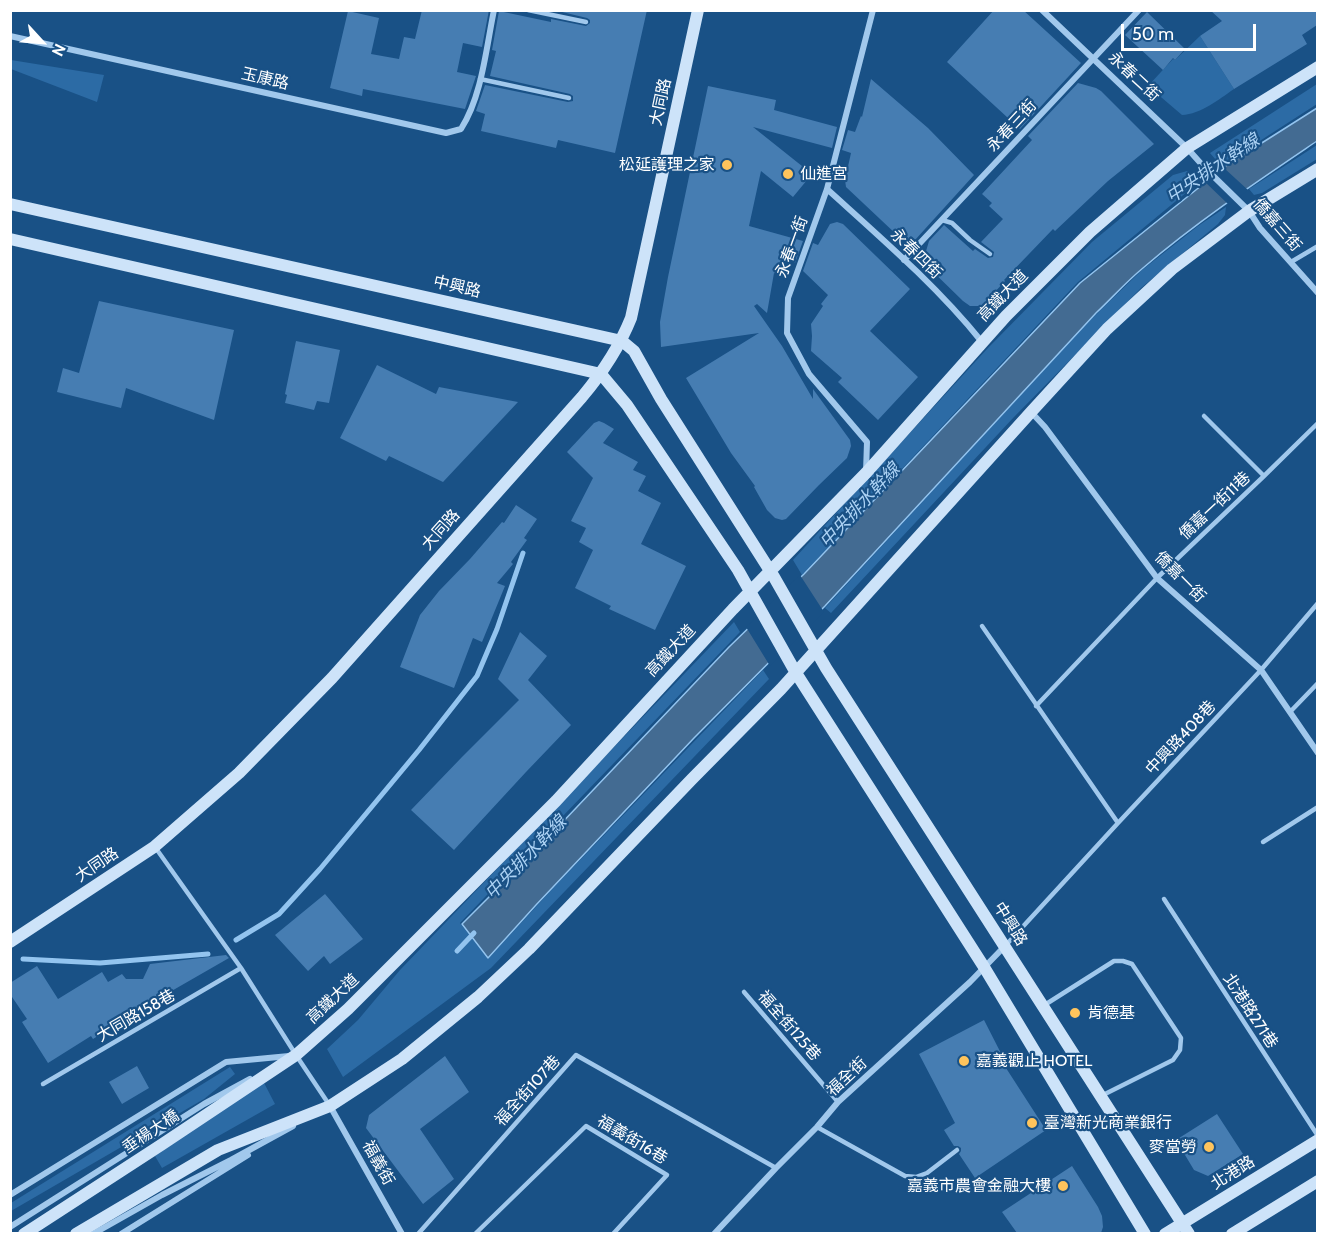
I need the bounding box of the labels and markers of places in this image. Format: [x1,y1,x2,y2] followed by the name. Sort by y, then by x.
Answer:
[619,155,715,175] place label: 松延護理之家
[720,158,734,172] marker: 松延護理之家
[800,164,848,184] place label: 仙進宮
[781,167,795,181] marker: 仙進宮
[1087,1003,1135,1023] place label: 肯德基
[1068,1006,1082,1020] marker: 肯德基
[976,1051,1092,1071] place label: 嘉義觀止 HOTEL
[957,1054,971,1068] marker: 嘉義觀止 HOTEL
[1044,1113,1172,1133] place label: 臺灣新光商業銀行
[1025,1116,1039,1130] marker: 臺灣新光商業銀行
[1149,1137,1197,1157] place label: 麥當勞
[1202,1140,1216,1154] marker: 麥當勞
[907,1176,1051,1196] place label: 嘉義市農會金融大樓
[1056,1179,1070,1193] marker: 嘉義市農會金融大樓

